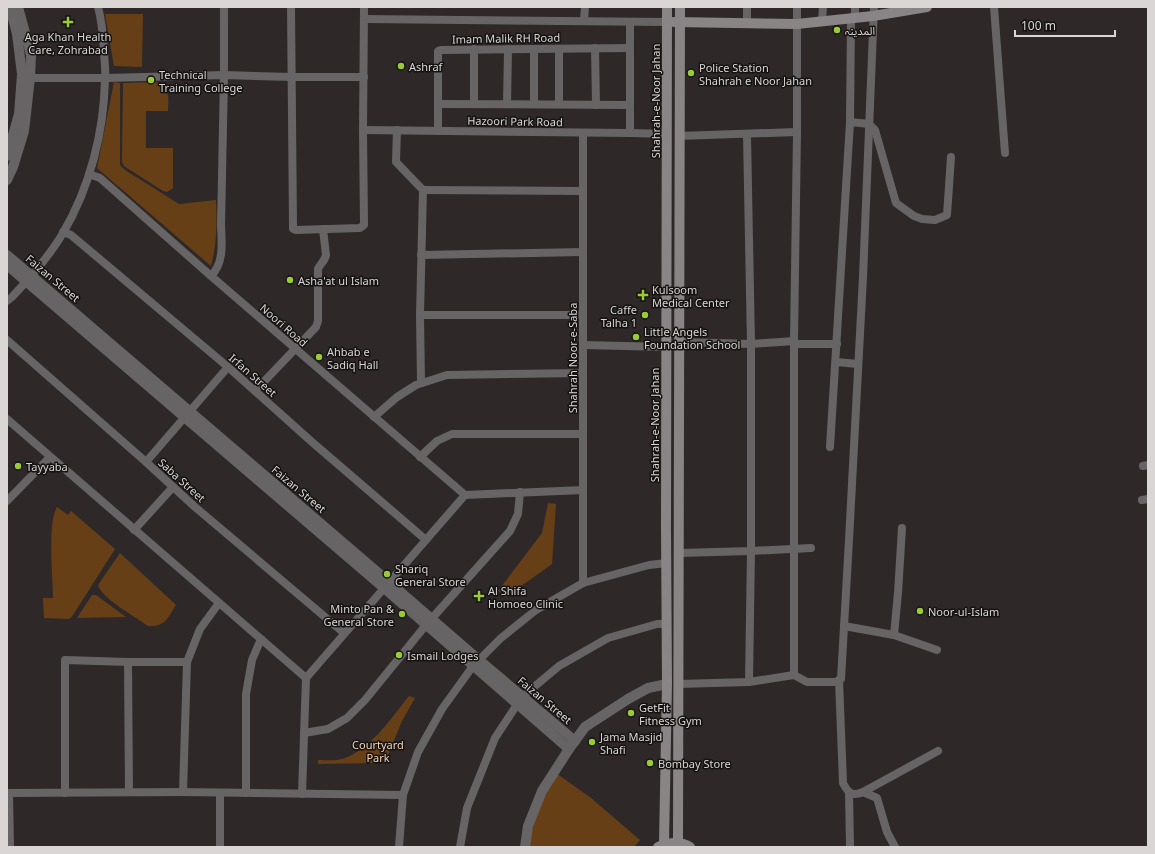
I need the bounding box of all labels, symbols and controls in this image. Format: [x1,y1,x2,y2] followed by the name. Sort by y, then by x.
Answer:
[1015,12,1115,38] scale bar
[62,16,74,28] marker: Aga Khan Health Care, Zohrabad
[1021,17,1056,34] text: 100 m
[845,23,875,38] place label: المدینہ
[832,25,842,35] marker: المدینہ
[25,29,111,57] place label: Aga Khan Health Care, Zohrabad
[452,30,560,46] street label: Imam Malik RH Road
[648,44,663,158] street label: Shahrah-e-Noor Jahan
[409,59,444,74] place label: Ashraf
[699,60,812,88] place label: Police Station Shahrah e Noor Jahan
[396,61,406,71] marker: Ashraf
[159,67,242,95] place label: Technical Training College
[686,68,696,78] marker: Police Station Shahrah e Noor Jahan
[146,75,156,85] marker: Technical Training College
[467,113,563,129] street label: Hazoori Park Road
[23,251,83,305] street label: Faizan Street
[298,273,379,288] place label: Asha'at ul Islam
[285,275,295,285] marker: Asha'at ul Islam
[652,282,730,310] place label: Kulsoom Medical Center
[637,289,649,301] marker: Kulsoom Medical Center
[257,300,311,350] street label: Noori Road
[601,302,637,330] place label: Caffe Talha 1
[565,303,580,413] street label: Shahrah Noor-e-Saba
[640,310,650,320] marker: Caffe Talha 1
[644,324,740,352] place label: Little Angels Foundation School
[631,332,641,342] marker: Little Angels Foundation School
[327,344,378,372] place label: Ahbab e Sadiq Hall
[226,350,280,400] street label: Irfan Street
[314,352,324,362] marker: Ahbab e Sadiq Hall
[647,368,662,482] street label: Shahrah-e-Noor Jahan
[155,455,209,505] street label: Saba Street
[26,459,68,474] place label: Tayyaba
[13,461,23,471] marker: Tayyaba
[269,462,329,516] street label: Faizan Street
[395,561,466,589] place label: Shariq General Store
[382,569,392,579] marker: Shariq General Store
[488,583,563,611] place label: Al Shifa Homoeo Clinic
[473,590,485,602] marker: Al Shifa Homoeo Clinic
[323,601,395,629] place label: Minto Pan & General Store
[928,604,999,619] place label: Noor-ul-Islam
[915,606,925,616] marker: Noor-ul-Islam
[397,609,407,619] marker: Minto Pan & General Store
[407,648,478,663] place label: Ismail Lodges
[394,650,404,660] marker: Ismail Lodges
[515,673,575,727] street label: Faizan Street
[639,700,702,728] place label: GetFit Fitness Gym
[626,708,636,718] marker: GetFit Fitness Gym
[599,729,662,757] place label: Jama Masjid Shafi
[352,737,404,765] park label: Courtyard Park
[587,737,597,747] marker: Jama Masjid Shafi
[658,756,731,771] place label: Bombay Store
[645,758,655,768] marker: Bombay Store

